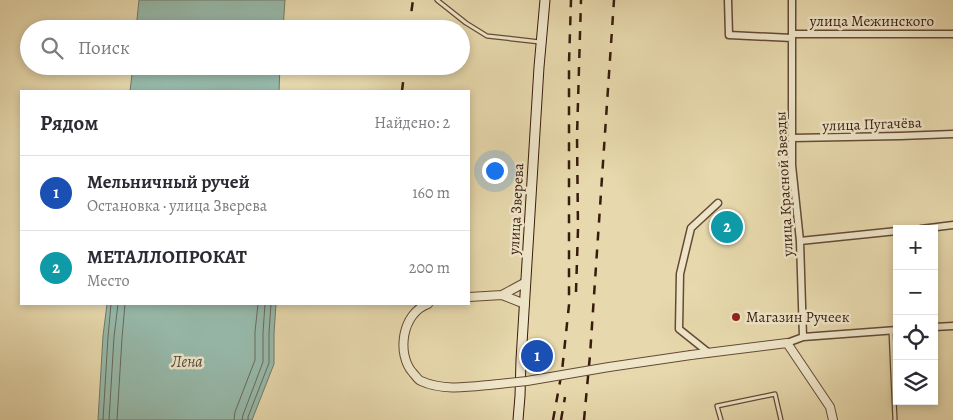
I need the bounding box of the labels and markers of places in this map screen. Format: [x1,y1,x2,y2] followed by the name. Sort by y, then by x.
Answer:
[711,208,743,246] pin: 2
[746,307,850,327] place label: Магазин Ручеек
[730,311,742,323] marker: Магазин Ручеек
[521,337,553,375] pin: 1

